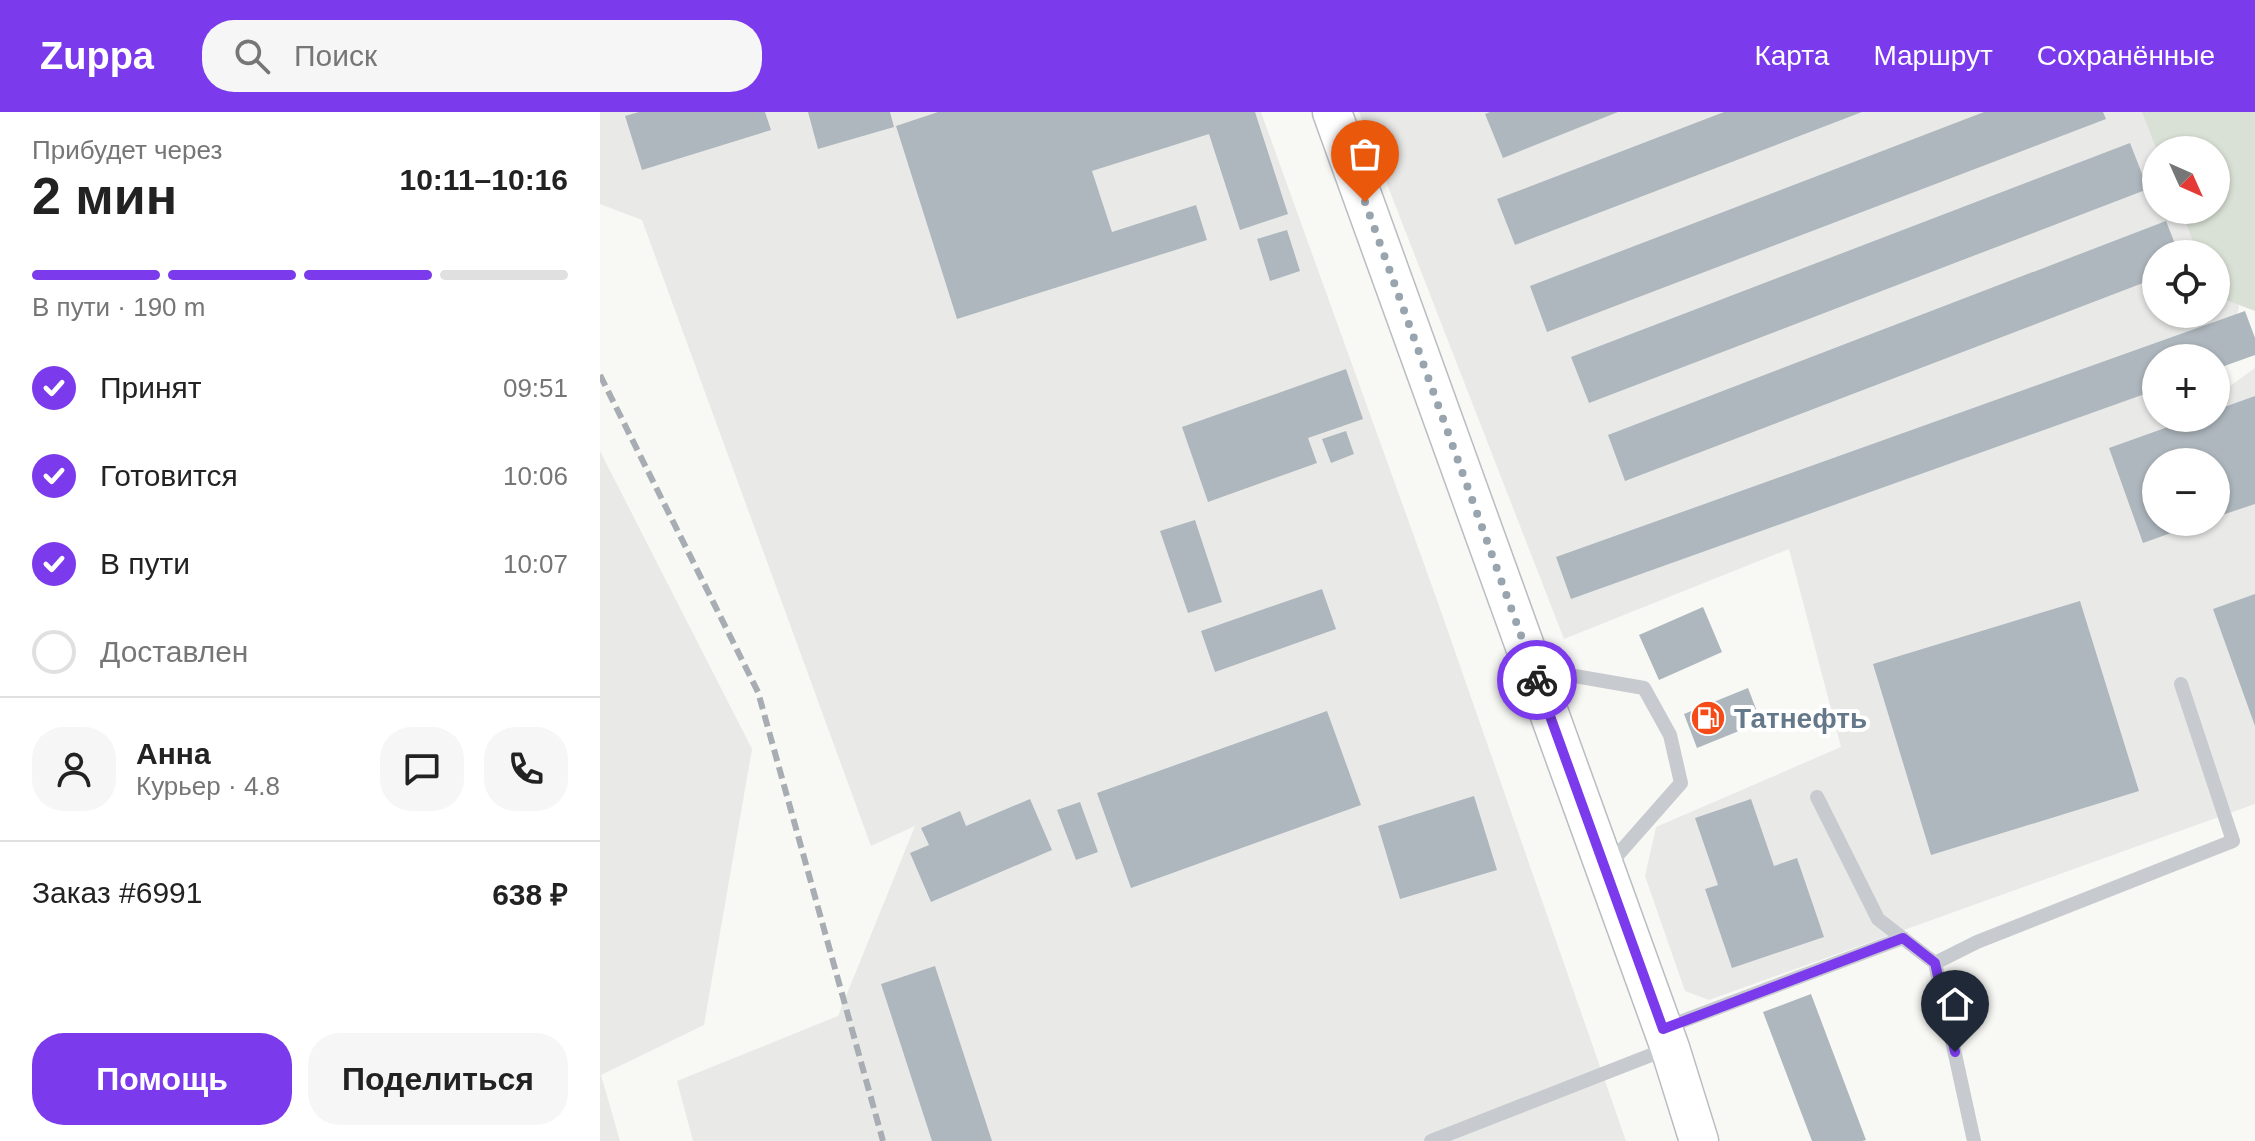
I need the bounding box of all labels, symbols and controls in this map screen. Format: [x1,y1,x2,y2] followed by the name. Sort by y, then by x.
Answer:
[202,20,762,92] search box
[230,34,274,78] icon: search
[40,35,154,77] text: Zuppa
[294,39,377,72] text: Поиск
[1754,40,1829,71] text: Карта
[1873,40,1993,71] text: Маршрут
[2037,40,2215,71] text: Сохранённые
[1331,120,1399,202] pin
[1343,132,1387,176] icon: bag
[32,135,222,165] text: Прибудет через
[2142,136,2230,224] north arrow
[2142,136,2230,536] map controls
[400,163,568,196] text: 10:11–10:16
[32,167,177,225] text: 2 мин
[2142,240,2230,328] button: locate
[32,292,205,322] text: В пути · 190 m
[2142,344,2230,432] button: +
[32,366,76,410] icon: check
[100,371,202,404] text: Принят
[503,373,568,403] text: 09:51
[2142,448,2230,536] button: −
[32,454,76,498] icon: check
[100,459,238,492] text: Готовится
[503,461,568,491] text: 10:06
[32,542,76,586] icon: check
[100,547,190,580] text: В пути
[503,549,568,579] text: 10:07
[100,635,248,668] text: Доставлен
[1497,640,1577,720] courier
[1515,658,1559,702] icon: bike
[1689,699,1727,737] fuel station icon: Татнефть
[1734,703,1867,734] place label: Татнефть
[32,727,116,811] button: person
[380,727,464,811] button: chat
[484,727,568,811] button: phone
[136,737,211,770] text: Анна
[136,771,280,801] text: Курьер · 4.8
[32,876,202,909] text: Заказ #6991
[492,878,568,911] text: 638 ₽
[1921,970,1989,1052] pin
[1933,982,1977,1026] icon: home
[32,1033,292,1125] button: Помощь
[308,1033,568,1125] button: Поделиться

